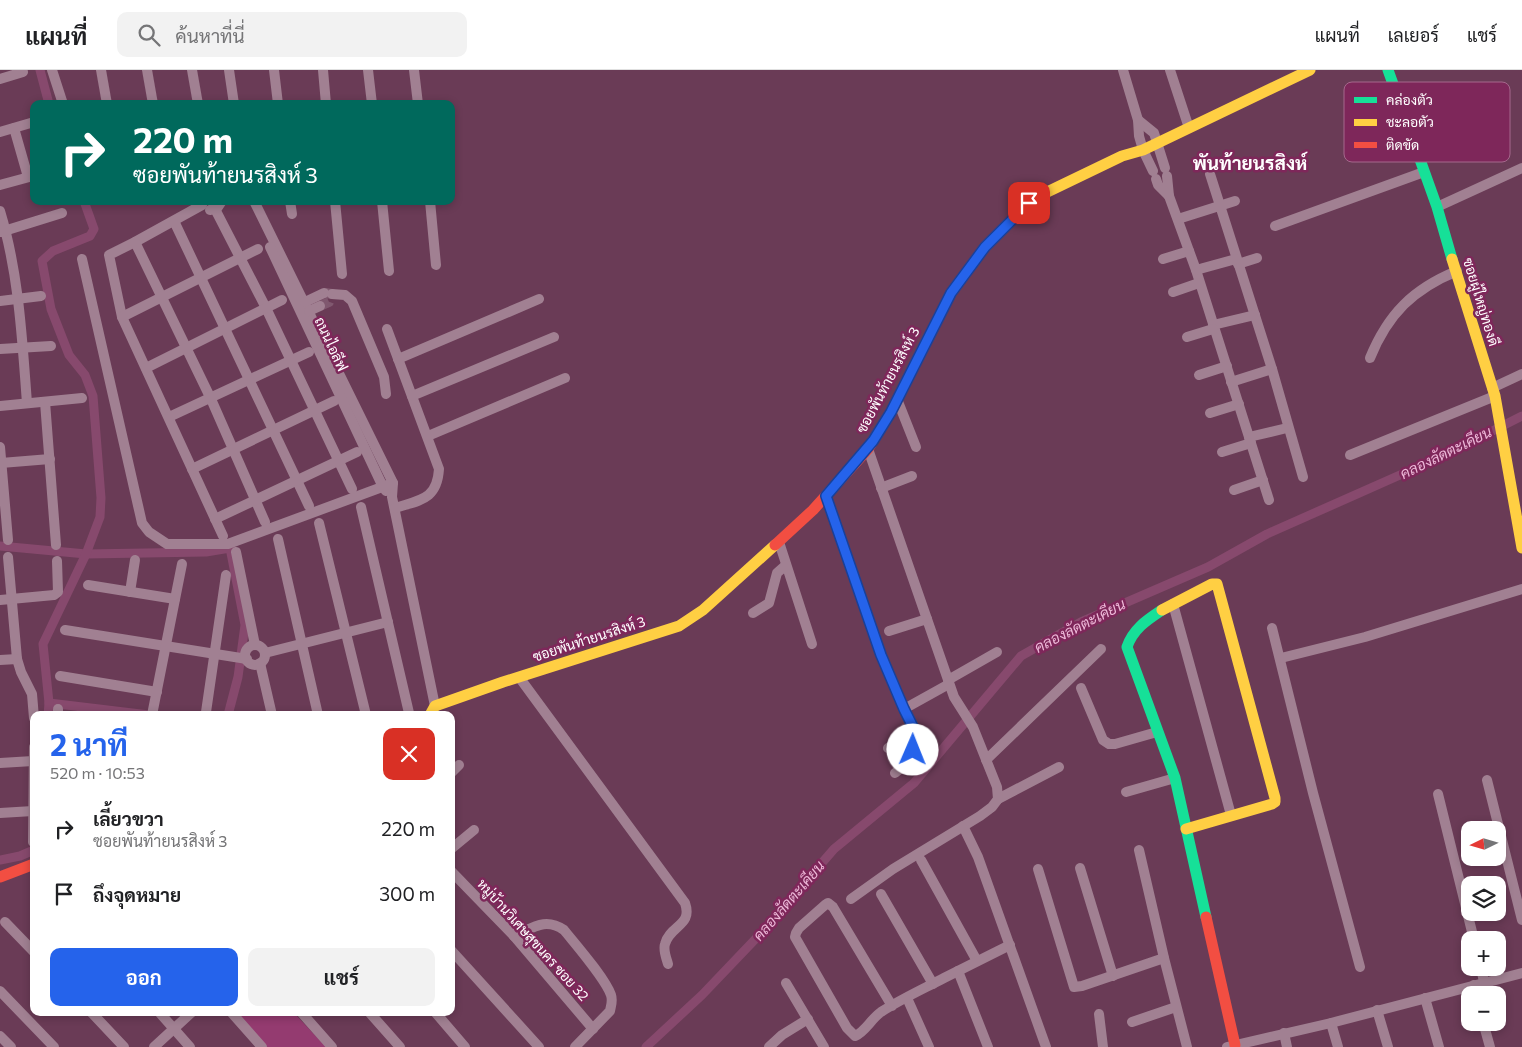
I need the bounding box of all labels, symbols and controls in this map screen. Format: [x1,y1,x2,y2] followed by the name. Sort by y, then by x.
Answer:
[117,12,467,57] search box
[25,21,87,50] text: แผนที่
[135,21,163,49] icon: search
[175,24,245,47] text: ค้นหาที่นี่
[1315,24,1360,46] text: แผนที่
[1388,24,1439,46] text: เลเยอร์
[1467,24,1497,46] text: แชร์
[1344,82,1510,162] legend
[1386,91,1433,108] text: คล่องตัว
[1386,113,1434,130] text: ชะลอตัว
[133,117,233,160] text: 220 m
[50,120,115,185] icon: right
[1386,136,1419,153] text: ติดขัด
[1193,151,1308,174] district label: พันท้ายนรสิงห์
[133,161,318,188] text: ซอยพันท้ายนรสิงห์ 3
[1008,182,1050,224] pin
[1015,189,1043,217] icon: arrive
[1458,256,1503,349] street label: ซอยผู้ใหญ่ทองดี
[312,314,351,374] street label: ถนนไอลีฟ
[852,324,923,436] street label: ซอยพันท้ายนรสิงห์ 3
[1397,422,1495,482] water label: คลองลัดตะเคียน
[1031,594,1129,656] water label: คลองลัดตะเคียน
[530,612,647,665] street label: ซอยพันท้ายนรสิงห์ 3
[886,723,938,775] position arrow
[50,725,128,762] text: 2 นาที
[383,728,435,780] button: close
[50,763,145,782] text: 520 m · 10:53
[93,807,164,830] text: เลี้ยวขวา
[50,815,78,843] icon: right
[381,817,435,840] text: 220 m
[1461,821,1506,866] north arrow
[1461,821,1506,1031] map controls
[93,831,227,850] text: ซอยพันท้ายนรสิงห์ 3
[749,856,828,944] water label: คลองลัดตะเคียน
[473,875,593,1006] street label: หมู่บ้านวิเศษสุขนคร ซอย 32
[1461,876,1506,921] button: layers
[50,880,78,908] icon: arrive
[379,882,435,905] text: 300 m
[93,883,181,906] text: ถึงจุดหมาย
[1461,931,1506,976] button: +
[50,948,238,1006] button: ออก
[248,948,435,1006] button: แชร์
[1461,986,1506,1031] button: −

